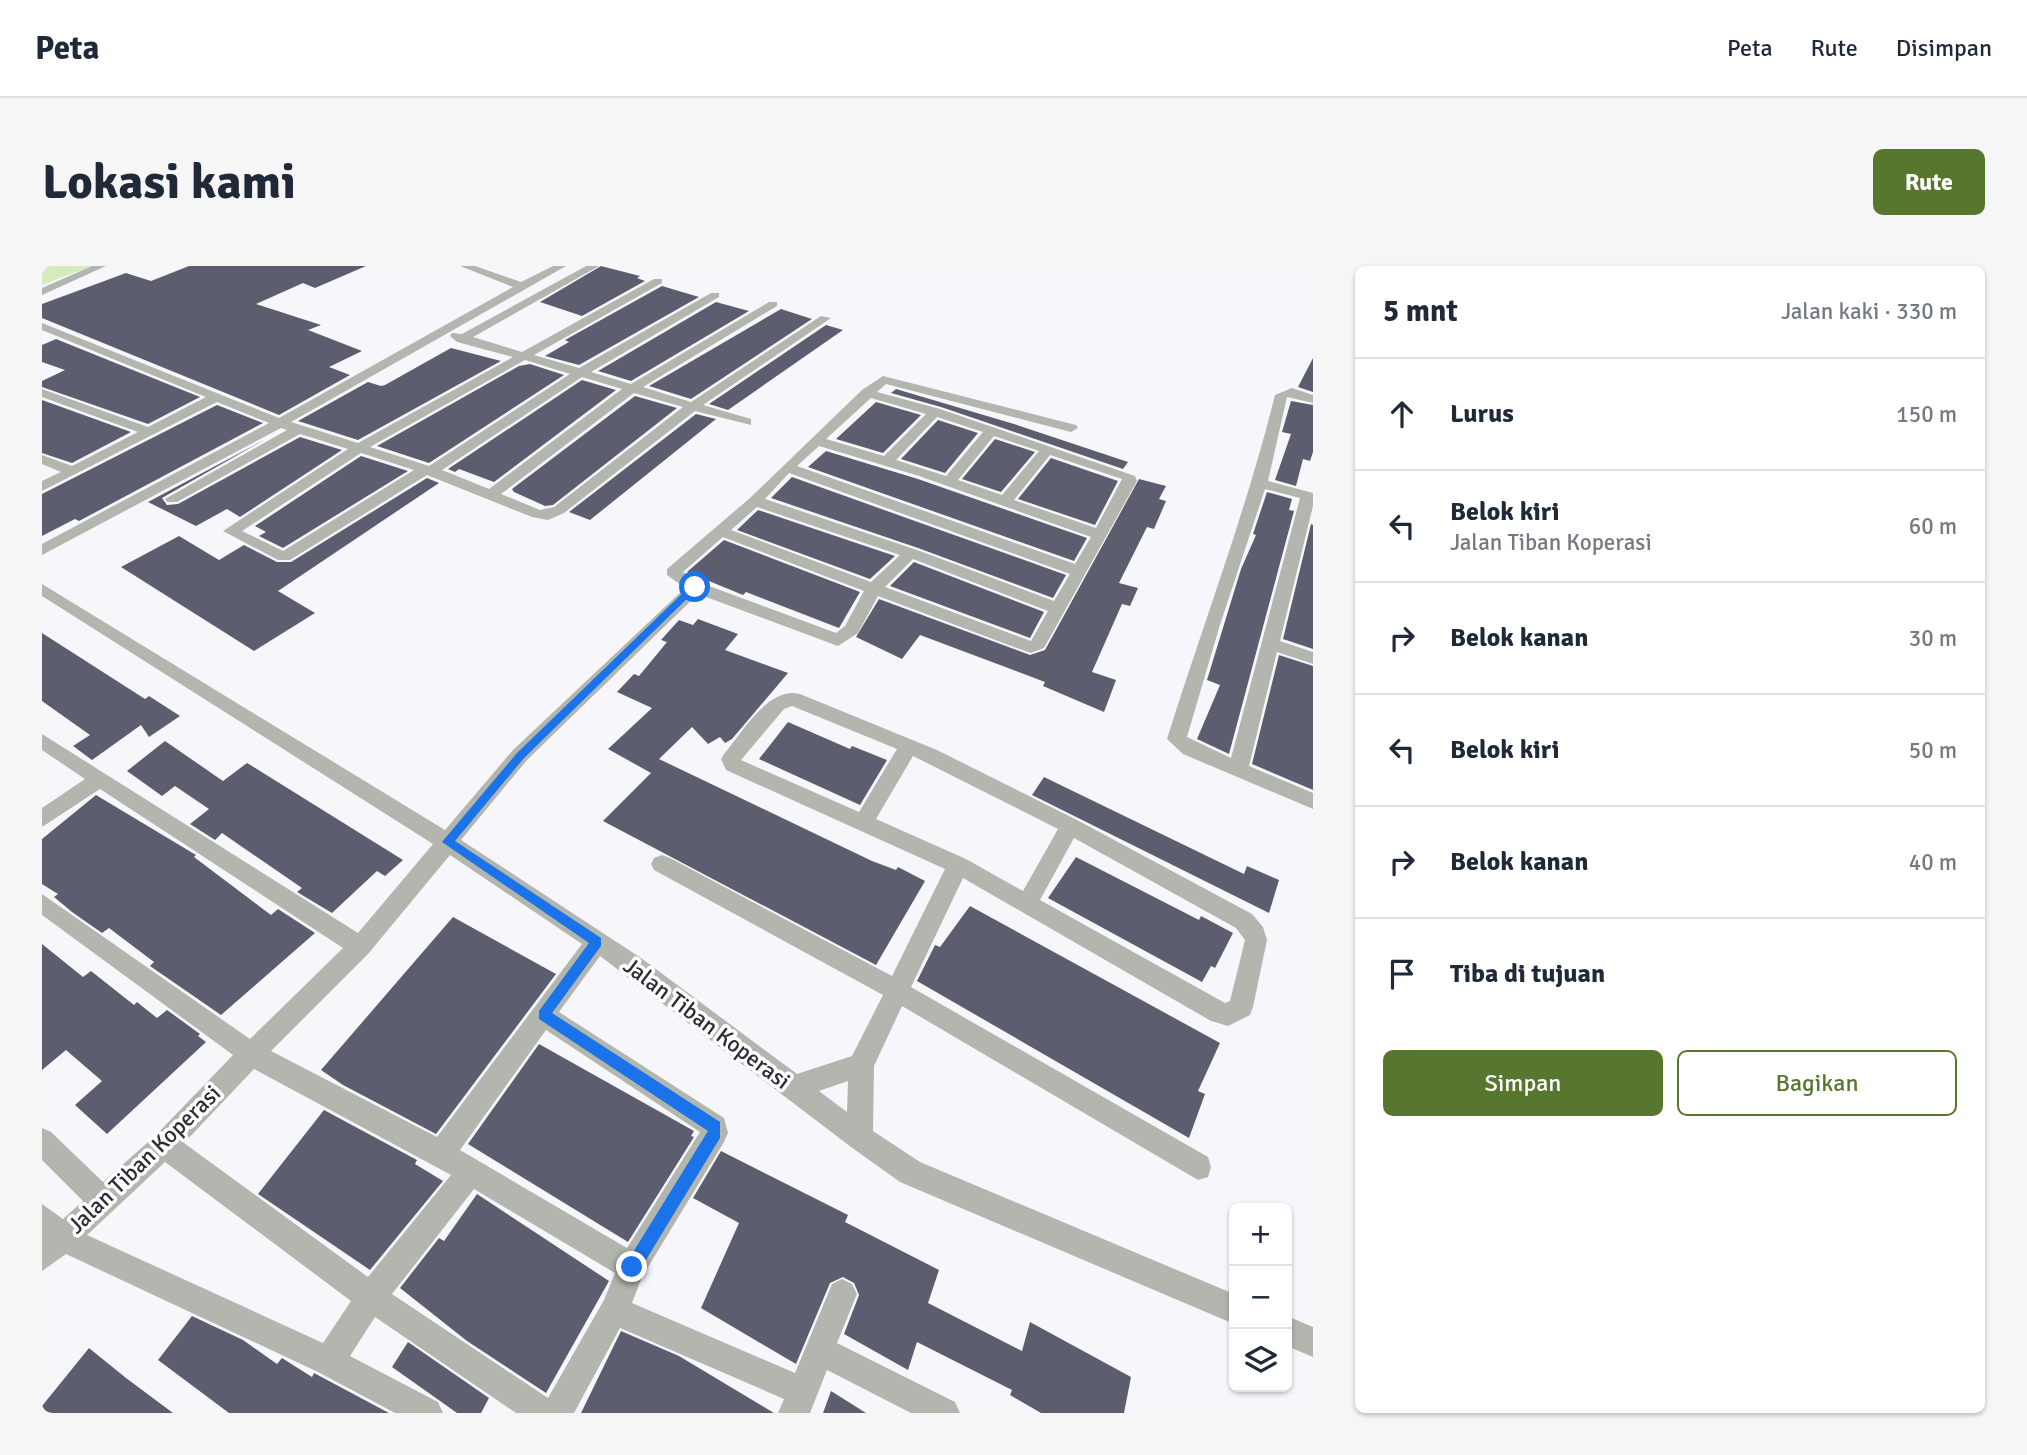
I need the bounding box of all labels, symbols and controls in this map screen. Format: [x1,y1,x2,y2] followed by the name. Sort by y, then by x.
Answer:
[35,28,99,69] text: Peta
[1727,33,1773,63] text: Peta
[1811,33,1858,63] text: Rute
[1896,33,1992,63] text: Disimpan
[1873,149,1985,215] button: Rute
[42,152,296,212] text: Lokasi kami
[1383,293,1458,330] text: 5 mnt
[1781,297,1957,326] text: Jalan kaki · 330 m
[1383,395,1421,433] icon: ahead
[1450,398,1514,430] text: Lurus
[1896,400,1957,429] text: 150 m
[1450,496,1559,528] text: Belok kiri
[1383,507,1421,545] icon: left
[1909,512,1957,541] text: 60 m
[1450,528,1652,557] text: Jalan Tiban Koperasi
[679,571,710,602] route start
[1383,619,1421,657] icon: right
[1450,622,1588,654] text: Belok kanan
[1909,624,1957,653] text: 30 m
[1383,731,1421,769] icon: left
[1450,734,1559,766] text: Belok kiri
[1909,736,1957,765] text: 50 m
[1383,843,1421,881] icon: right
[1450,846,1588,878] text: Belok kanan
[1909,848,1957,877] text: 40 m
[617,951,796,1096] street label: Jalan Tiban Koperasi
[1383,955,1421,993] icon: arrive
[1450,958,1605,990] text: Tiba di tujuan
[1383,1050,1663,1116] button: Simpan
[1677,1050,1957,1116] button: Bagikan
[62,1079,227,1240] street label: Jalan Tiban Koperasi
[1229,1203,1292,1392] map controls
[1229,1203,1292,1266] button: +
[616,1251,647,1282] route end
[1229,1266,1292,1329] button: −
[1229,1329,1292,1392] button: layers

